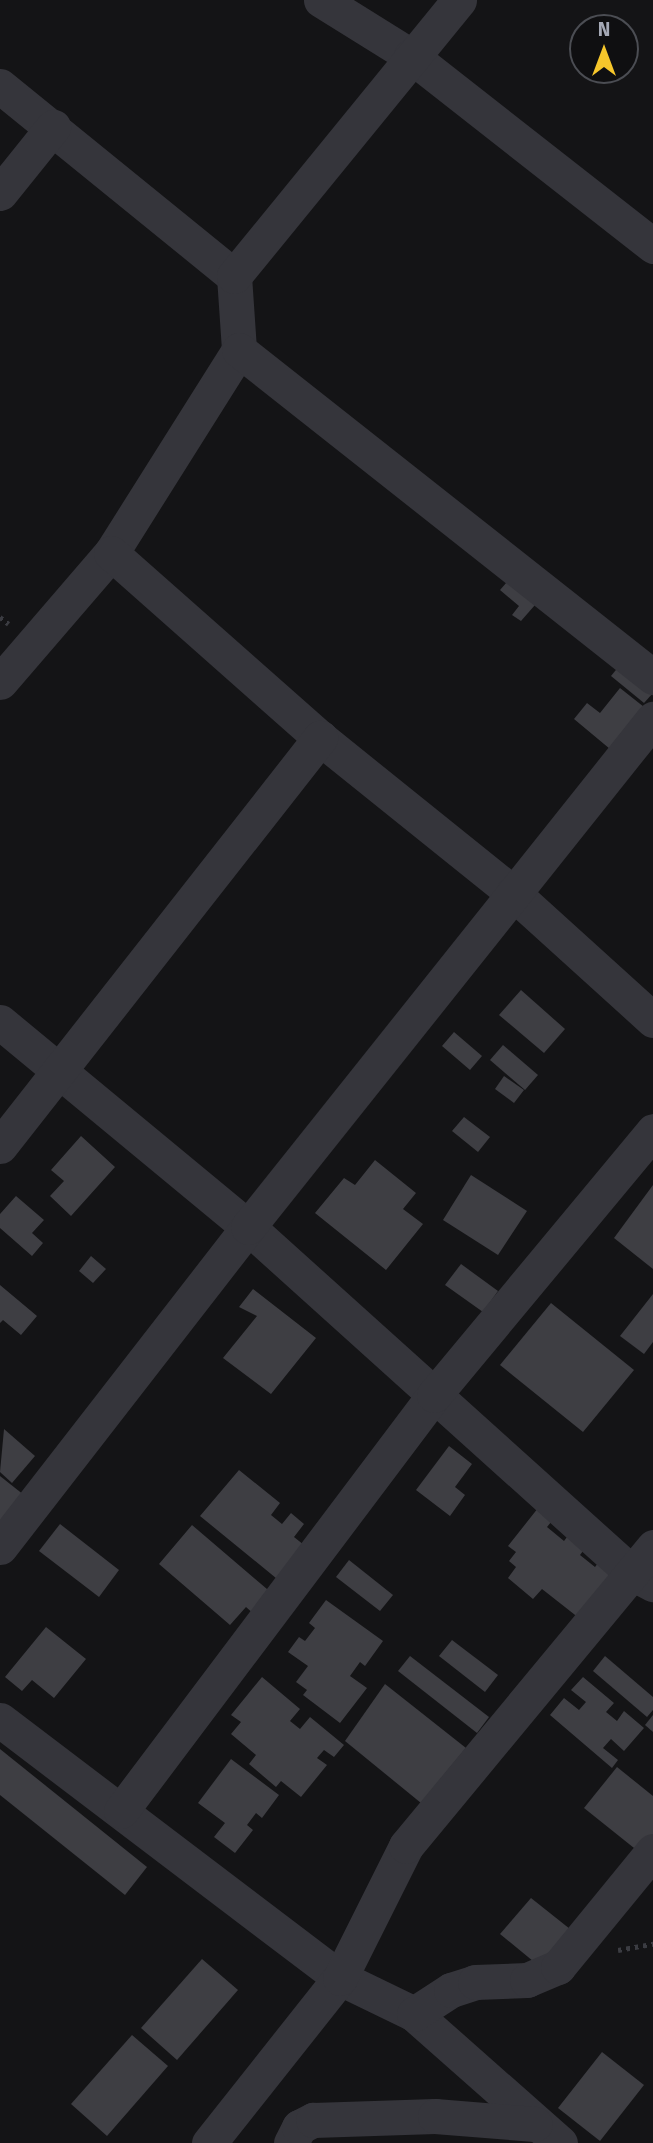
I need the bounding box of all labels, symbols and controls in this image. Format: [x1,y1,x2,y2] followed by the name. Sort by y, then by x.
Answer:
[569,14,639,84] north arrow
[598,18,610,41] text: N

